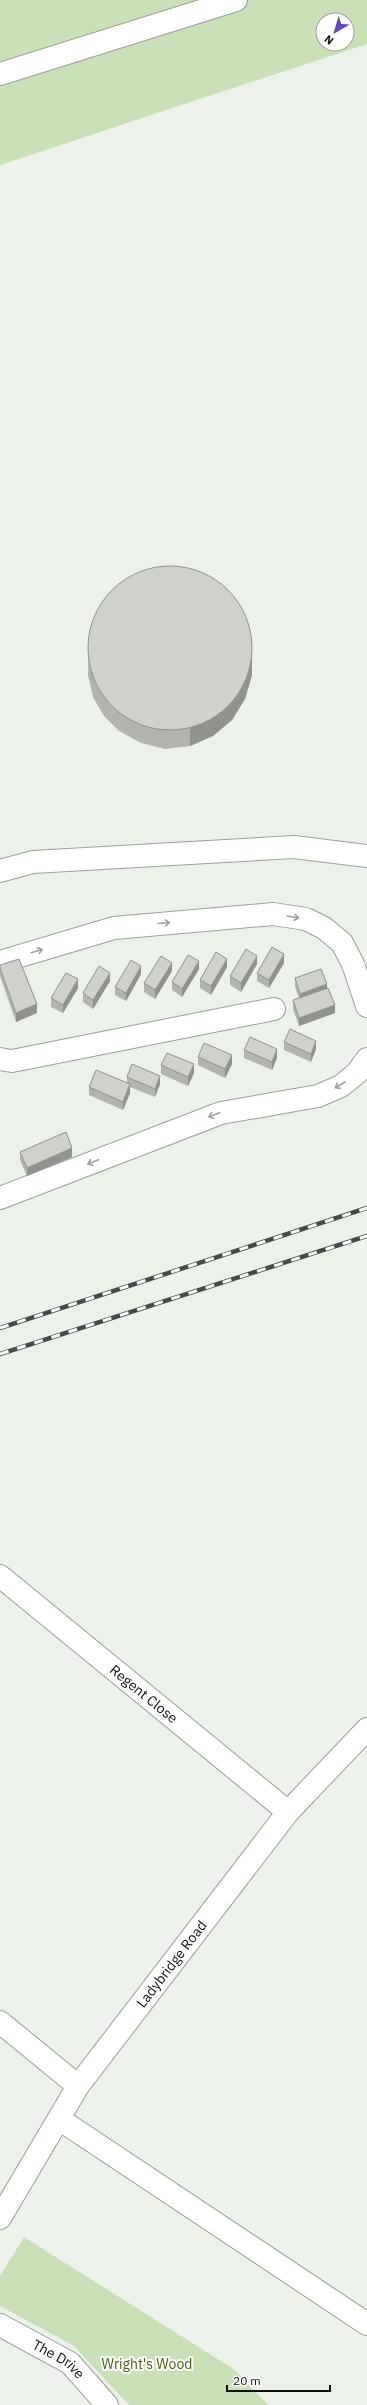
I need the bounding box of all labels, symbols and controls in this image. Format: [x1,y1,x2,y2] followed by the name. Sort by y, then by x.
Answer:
[315,12,355,52] north arrow
[321,32,336,48] text: N
[286,913,299,921] one-way arrow
[157,920,170,927] one-way arrow
[31,947,44,954] one-way arrow
[334,1082,346,1090] one-way arrow
[208,1112,220,1120] one-way arrow
[87,1159,99,1167] one-way arrow
[106,1661,182,1727] street label: Regent Close
[132,1917,211,2011] street label: Ladybridge Road
[29,2335,89,2383] street label: The Drive
[102,2355,192,2373] park label: Wright's Wood
[227,2367,330,2393] scale bar
[233,2373,261,2388] text: 20 m

